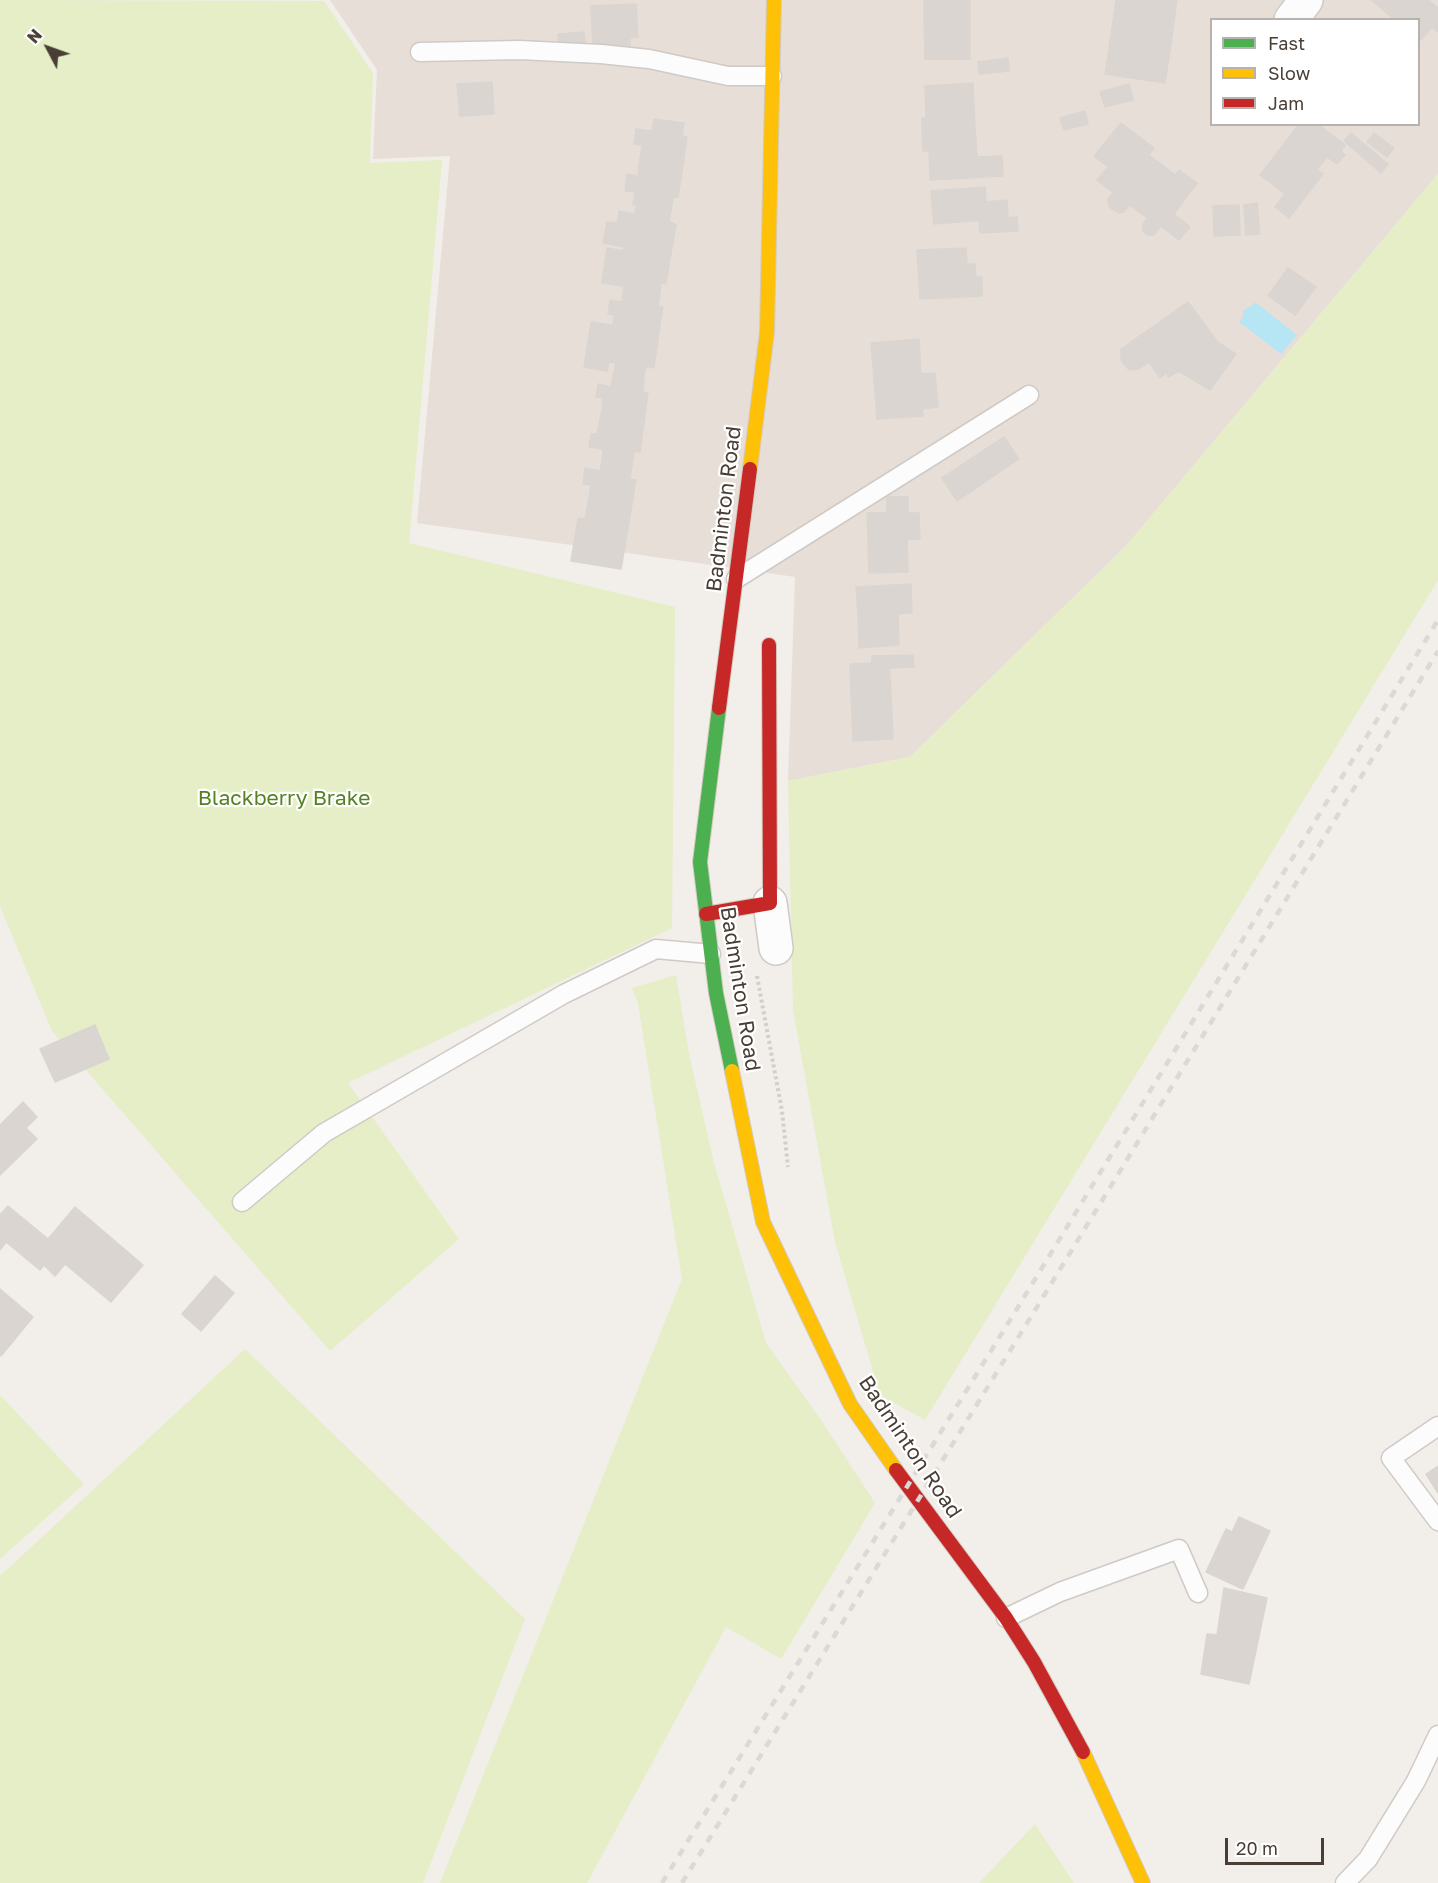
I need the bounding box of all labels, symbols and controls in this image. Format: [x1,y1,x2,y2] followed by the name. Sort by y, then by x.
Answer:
[18,18,78,78] north arrow
[1210,18,1420,126] legend
[23,25,46,47] text: N
[1268,32,1305,54] text: Fast
[1268,62,1310,84] text: Slow
[1268,92,1304,114] text: Jam
[701,425,747,593] street label: Badminton Road
[198,785,370,811] park label: Blackberry Brake
[715,905,765,1073] street label: Badminton Road
[853,1371,967,1523] street label: Badminton Road
[1228,1826,1327,1864] scale bar
[1236,1837,1278,1859] text: 20 m

